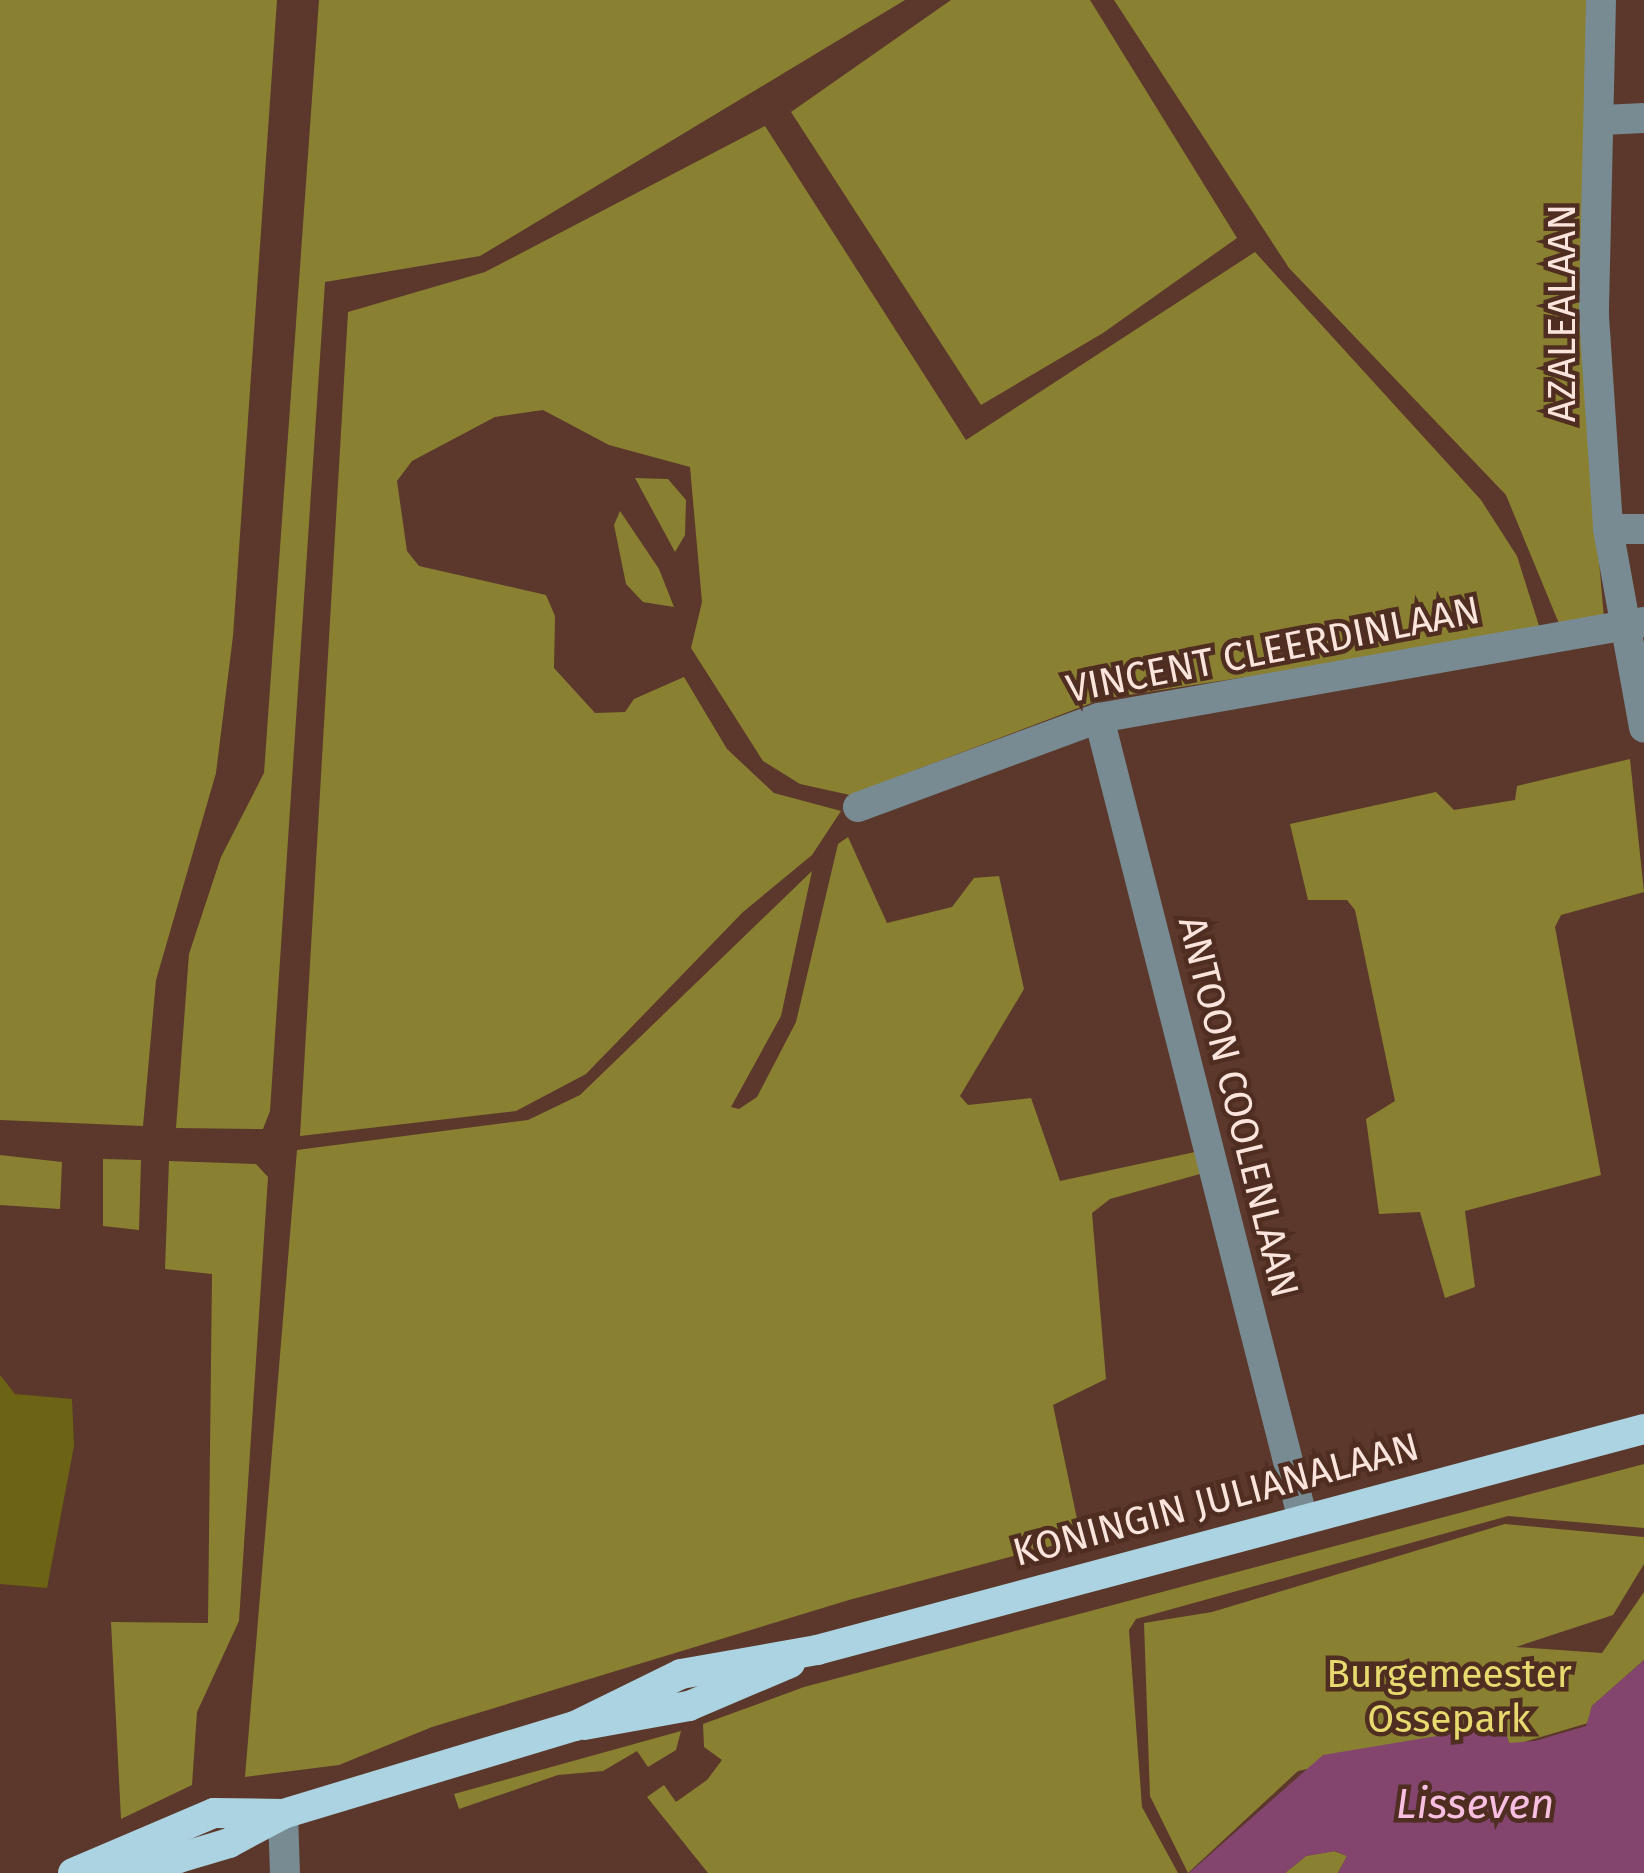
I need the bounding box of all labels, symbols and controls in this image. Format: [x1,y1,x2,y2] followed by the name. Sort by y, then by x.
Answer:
[1539,204,1585,422] street label: AZALEALAAN
[1062,587,1484,713] street label: VINCENT CLEERDINLAAN
[1168,911,1308,1303] street label: ANTOON COOLENLAAN
[1008,1423,1424,1577] street label: KONINGIN JULIANALAAN
[1326,1652,1572,1743] park label: Burgemeester Ossepark
[1396,1779,1554,1829] water label: Lisseven

